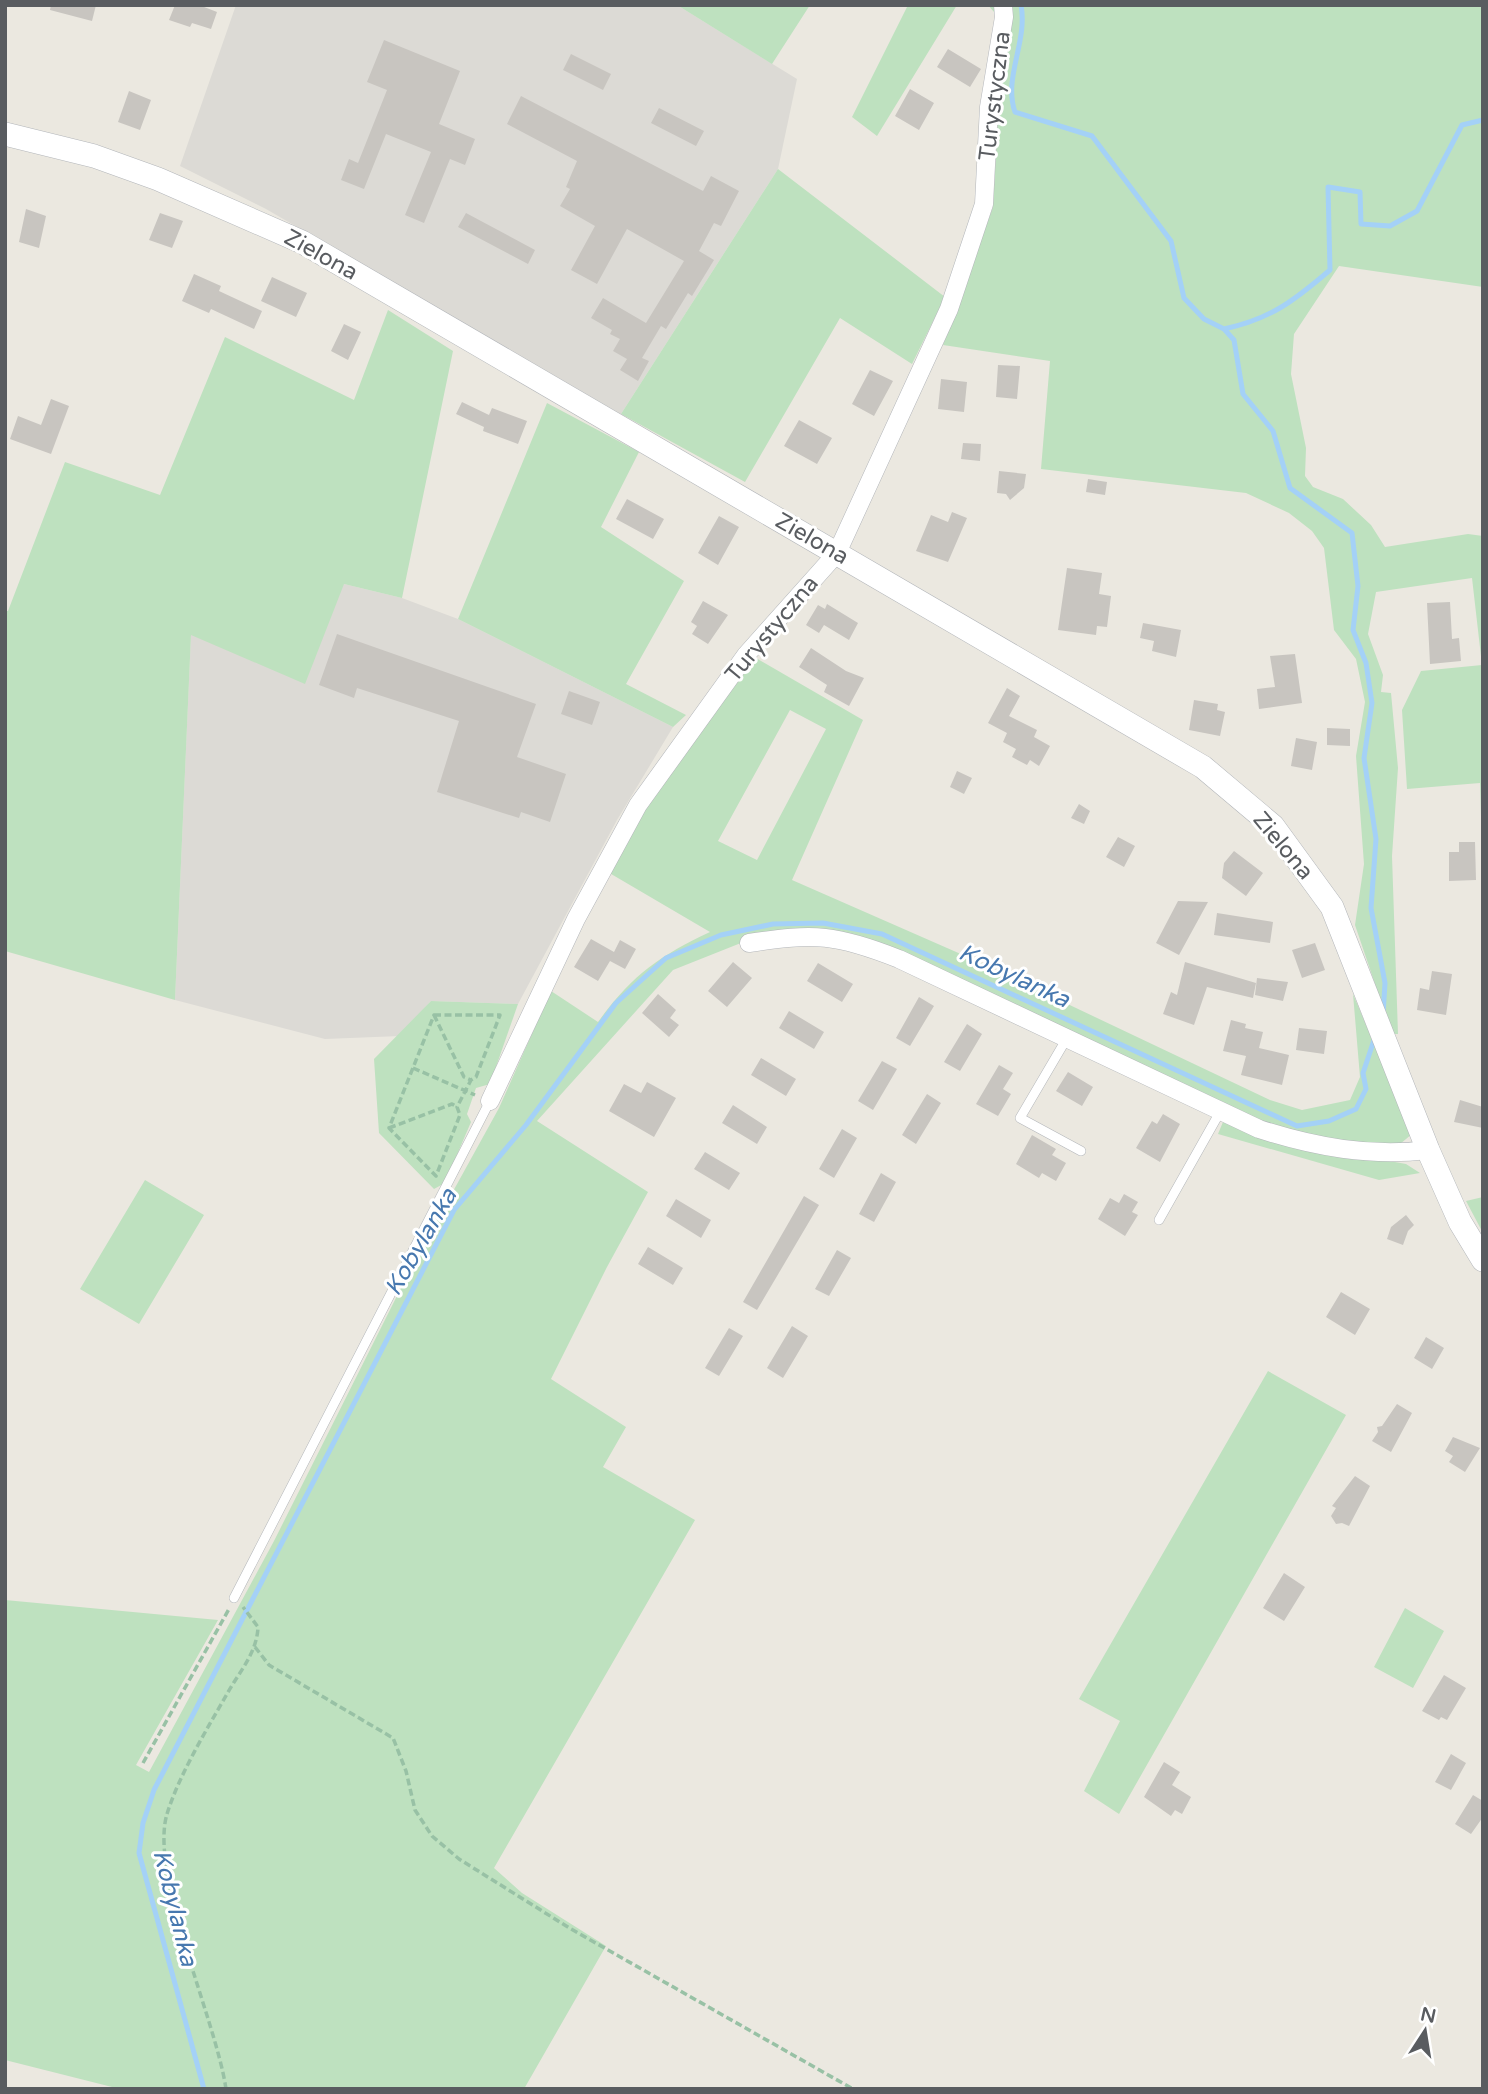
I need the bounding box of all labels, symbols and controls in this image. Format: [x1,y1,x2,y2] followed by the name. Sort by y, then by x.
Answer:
[973,30,1017,162] street label: Turystyczna
[279,223,363,287] street label: Zielona
[770,507,854,571] street label: Zielona
[719,570,825,688] street label: Turystyczna
[1247,806,1319,886] street label: Zielona
[954,938,1074,1014] water label: Kobylanka
[379,1183,464,1301] water label: Kobylanka
[147,1847,204,1970] water label: Kobylanka
[1390,1996,1460,2066] north arrow
[1419,2003,1438,2028] text: N

